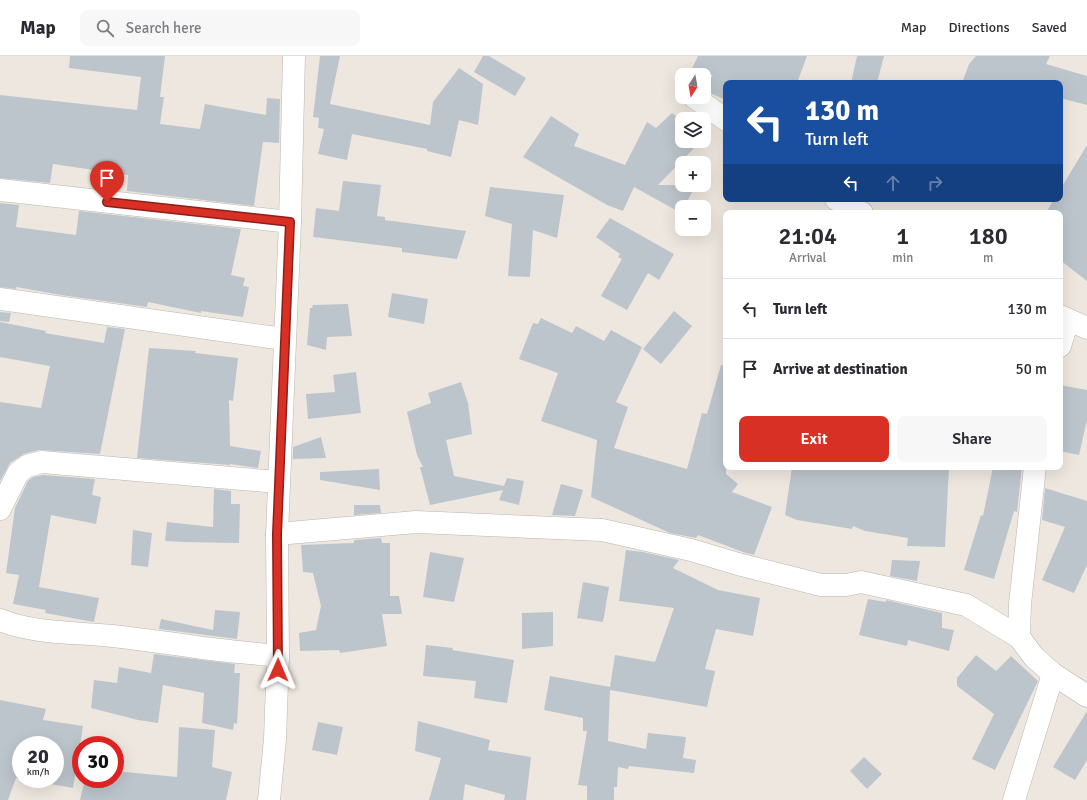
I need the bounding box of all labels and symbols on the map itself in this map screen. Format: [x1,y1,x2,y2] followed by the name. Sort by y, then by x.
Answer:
[675,68,711,104] north arrow
[90,161,124,202] pin
[257,649,299,691] position arrow
[72,736,124,788] speed limit sign: 30

